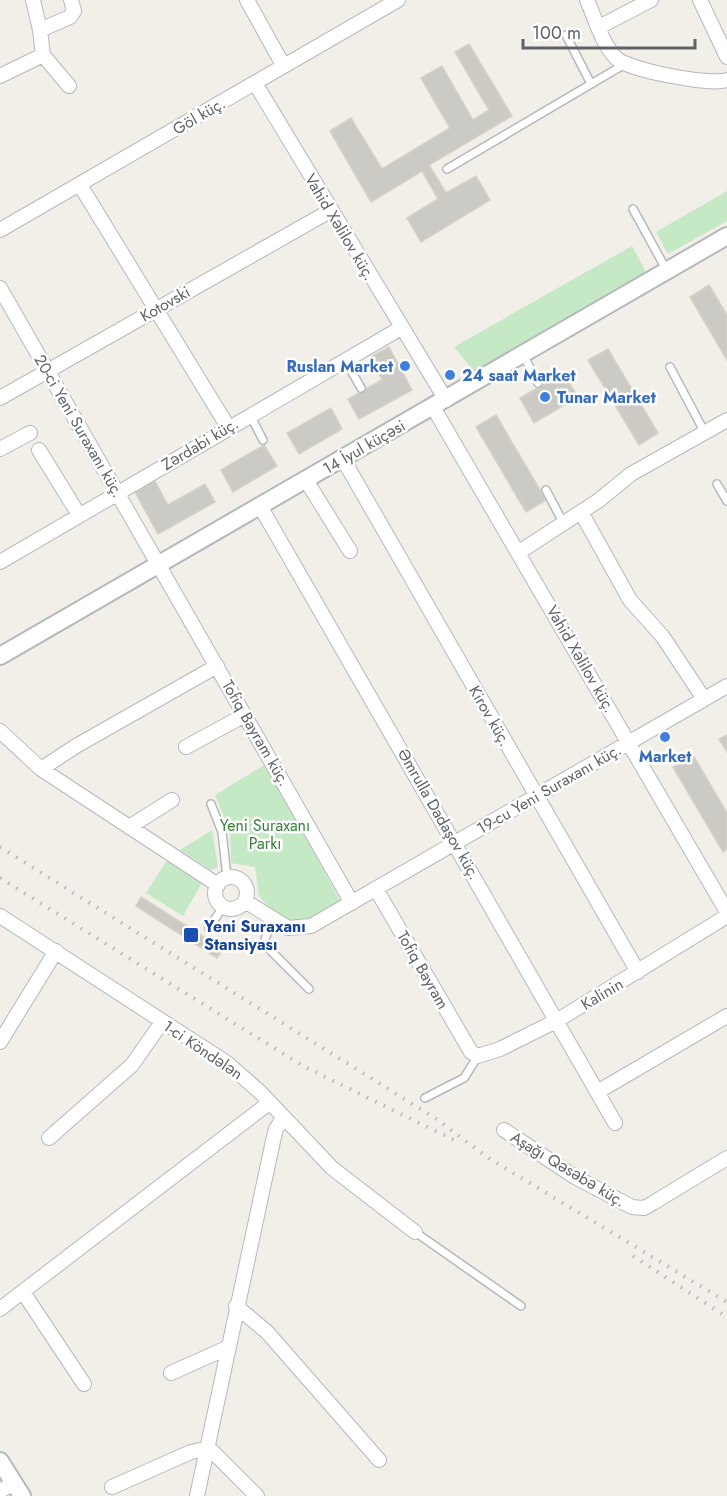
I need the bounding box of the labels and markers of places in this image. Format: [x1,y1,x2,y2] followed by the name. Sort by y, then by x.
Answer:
[287,355,394,378] place label: Ruslan Market
[398,359,412,373] marker: Ruslan Market
[462,364,577,387] place label: 24 saat Market
[443,368,457,382] marker: 24 saat Market
[557,386,657,409] place label: Tunar Market
[538,390,552,404] marker: Tunar Market
[658,730,672,744] marker: Market
[639,745,692,768] place label: Market
[203,915,306,956] place label: Yeni Suraxanı Stansiyası
[182,926,200,944] marker: Yeni Suraxanı Stansiyası

